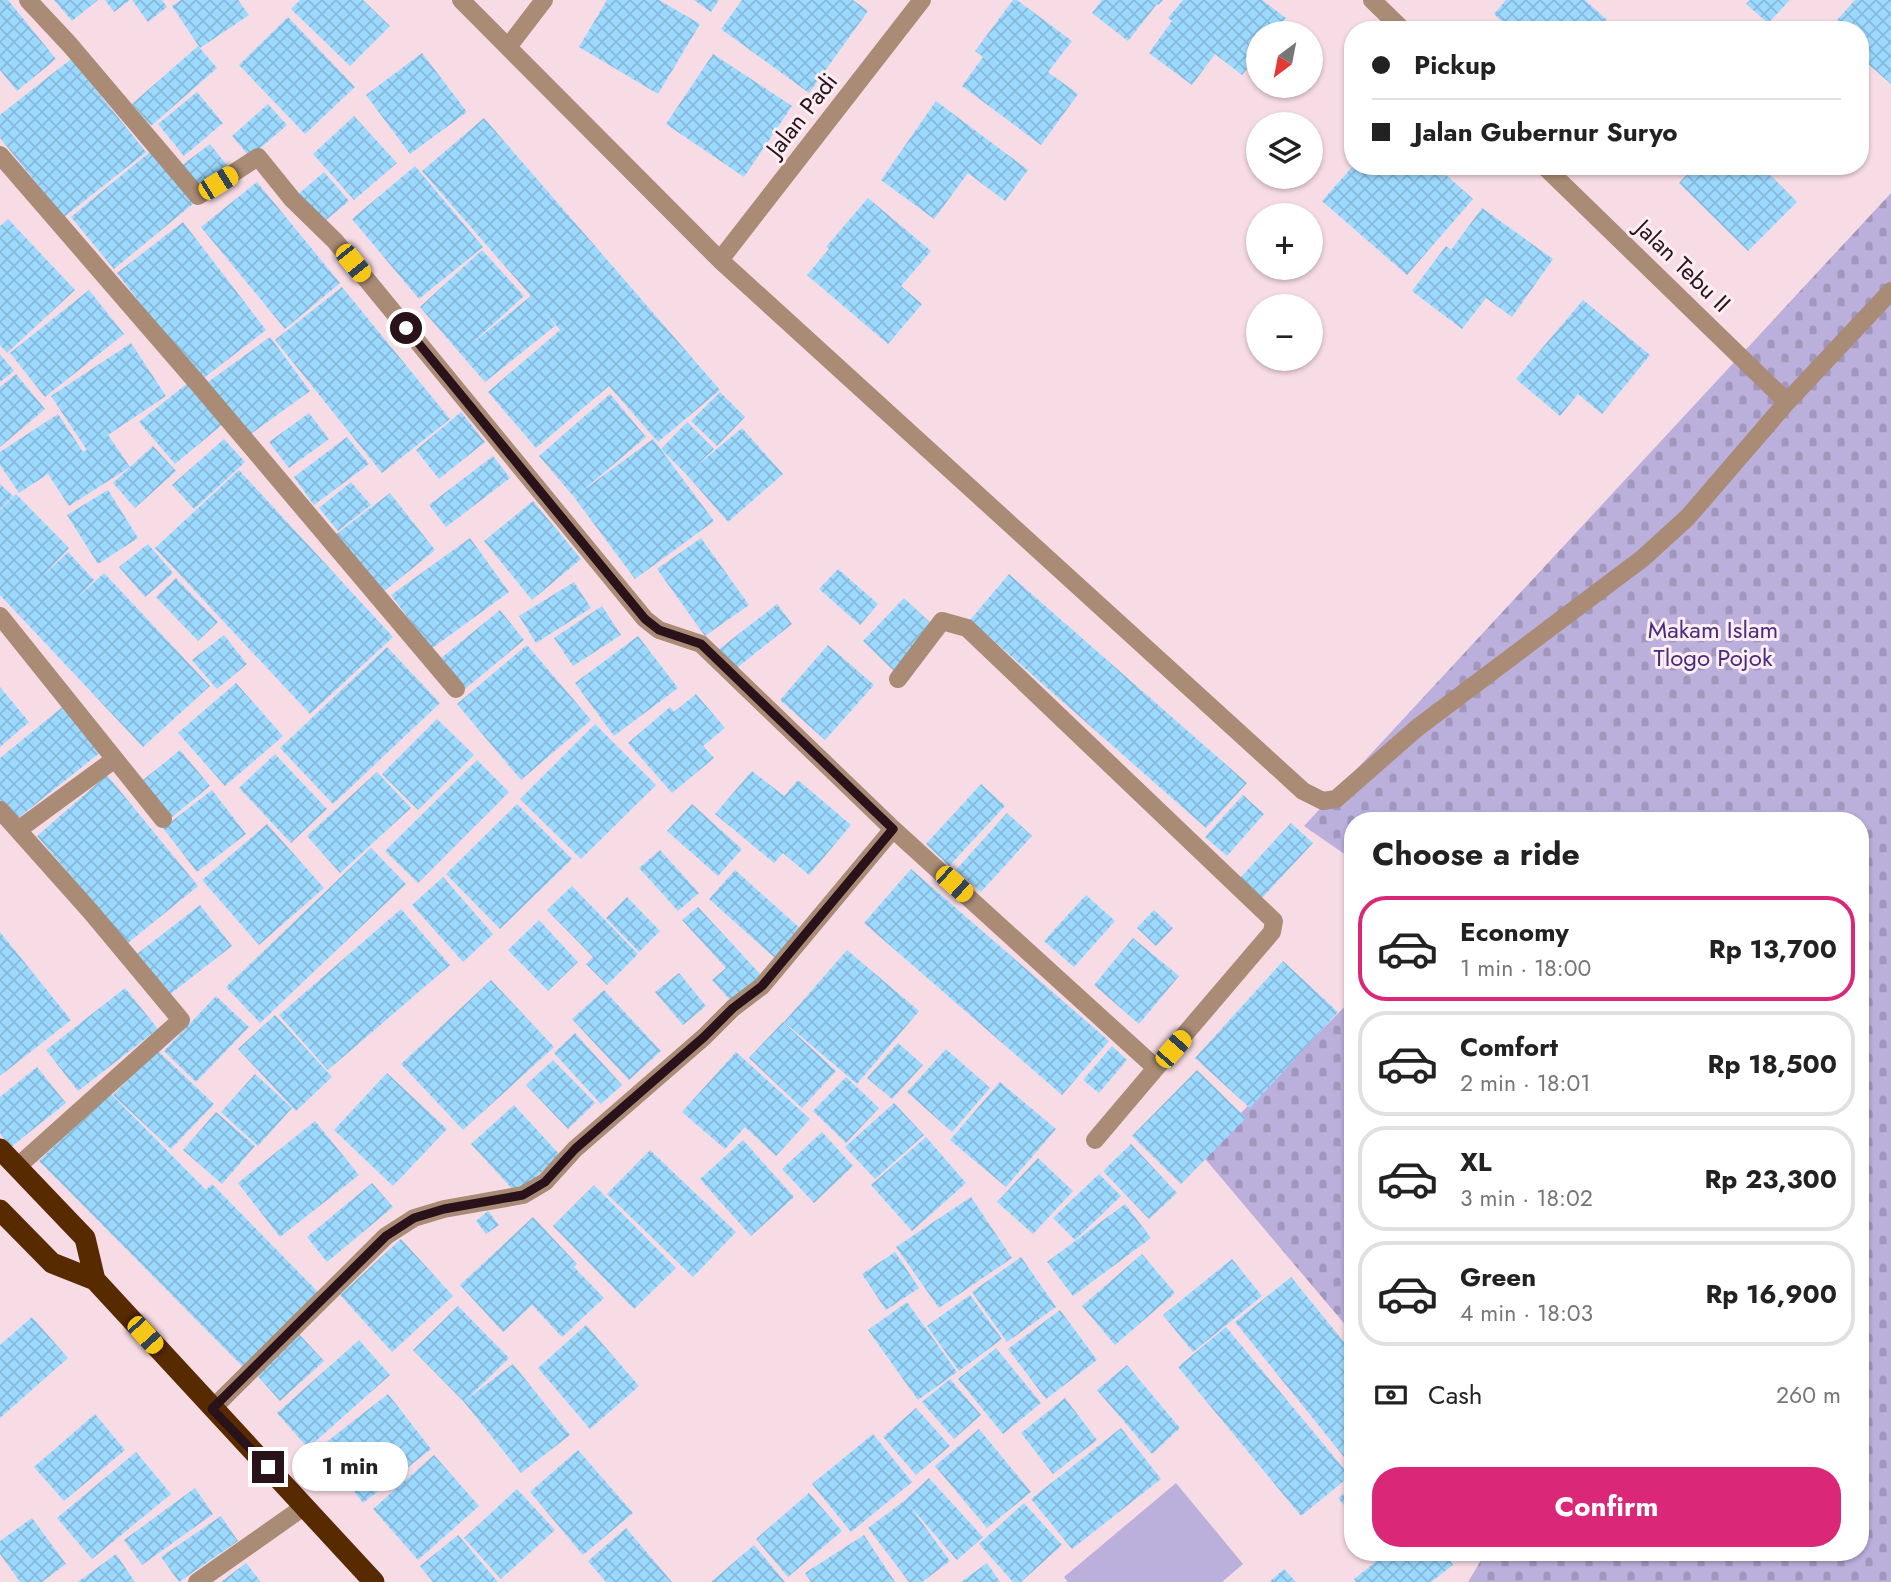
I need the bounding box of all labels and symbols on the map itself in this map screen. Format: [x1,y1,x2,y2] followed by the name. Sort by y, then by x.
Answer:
[1246,21,1323,98] north arrow
[756,65,846,166] street label: Jalan Padi
[195,163,242,203] car
[1626,209,1739,320] street label: Jalan Tebu II
[332,240,375,286] car
[390,312,422,344] route start
[1648,612,1778,675] park label: Makam Islam Tlogo Pojok
[932,862,977,906] car
[1152,1026,1195,1072] car
[124,1312,167,1358] car
[292,1442,408,1492] callout: 1 min
[252,1451,284,1483] route end

